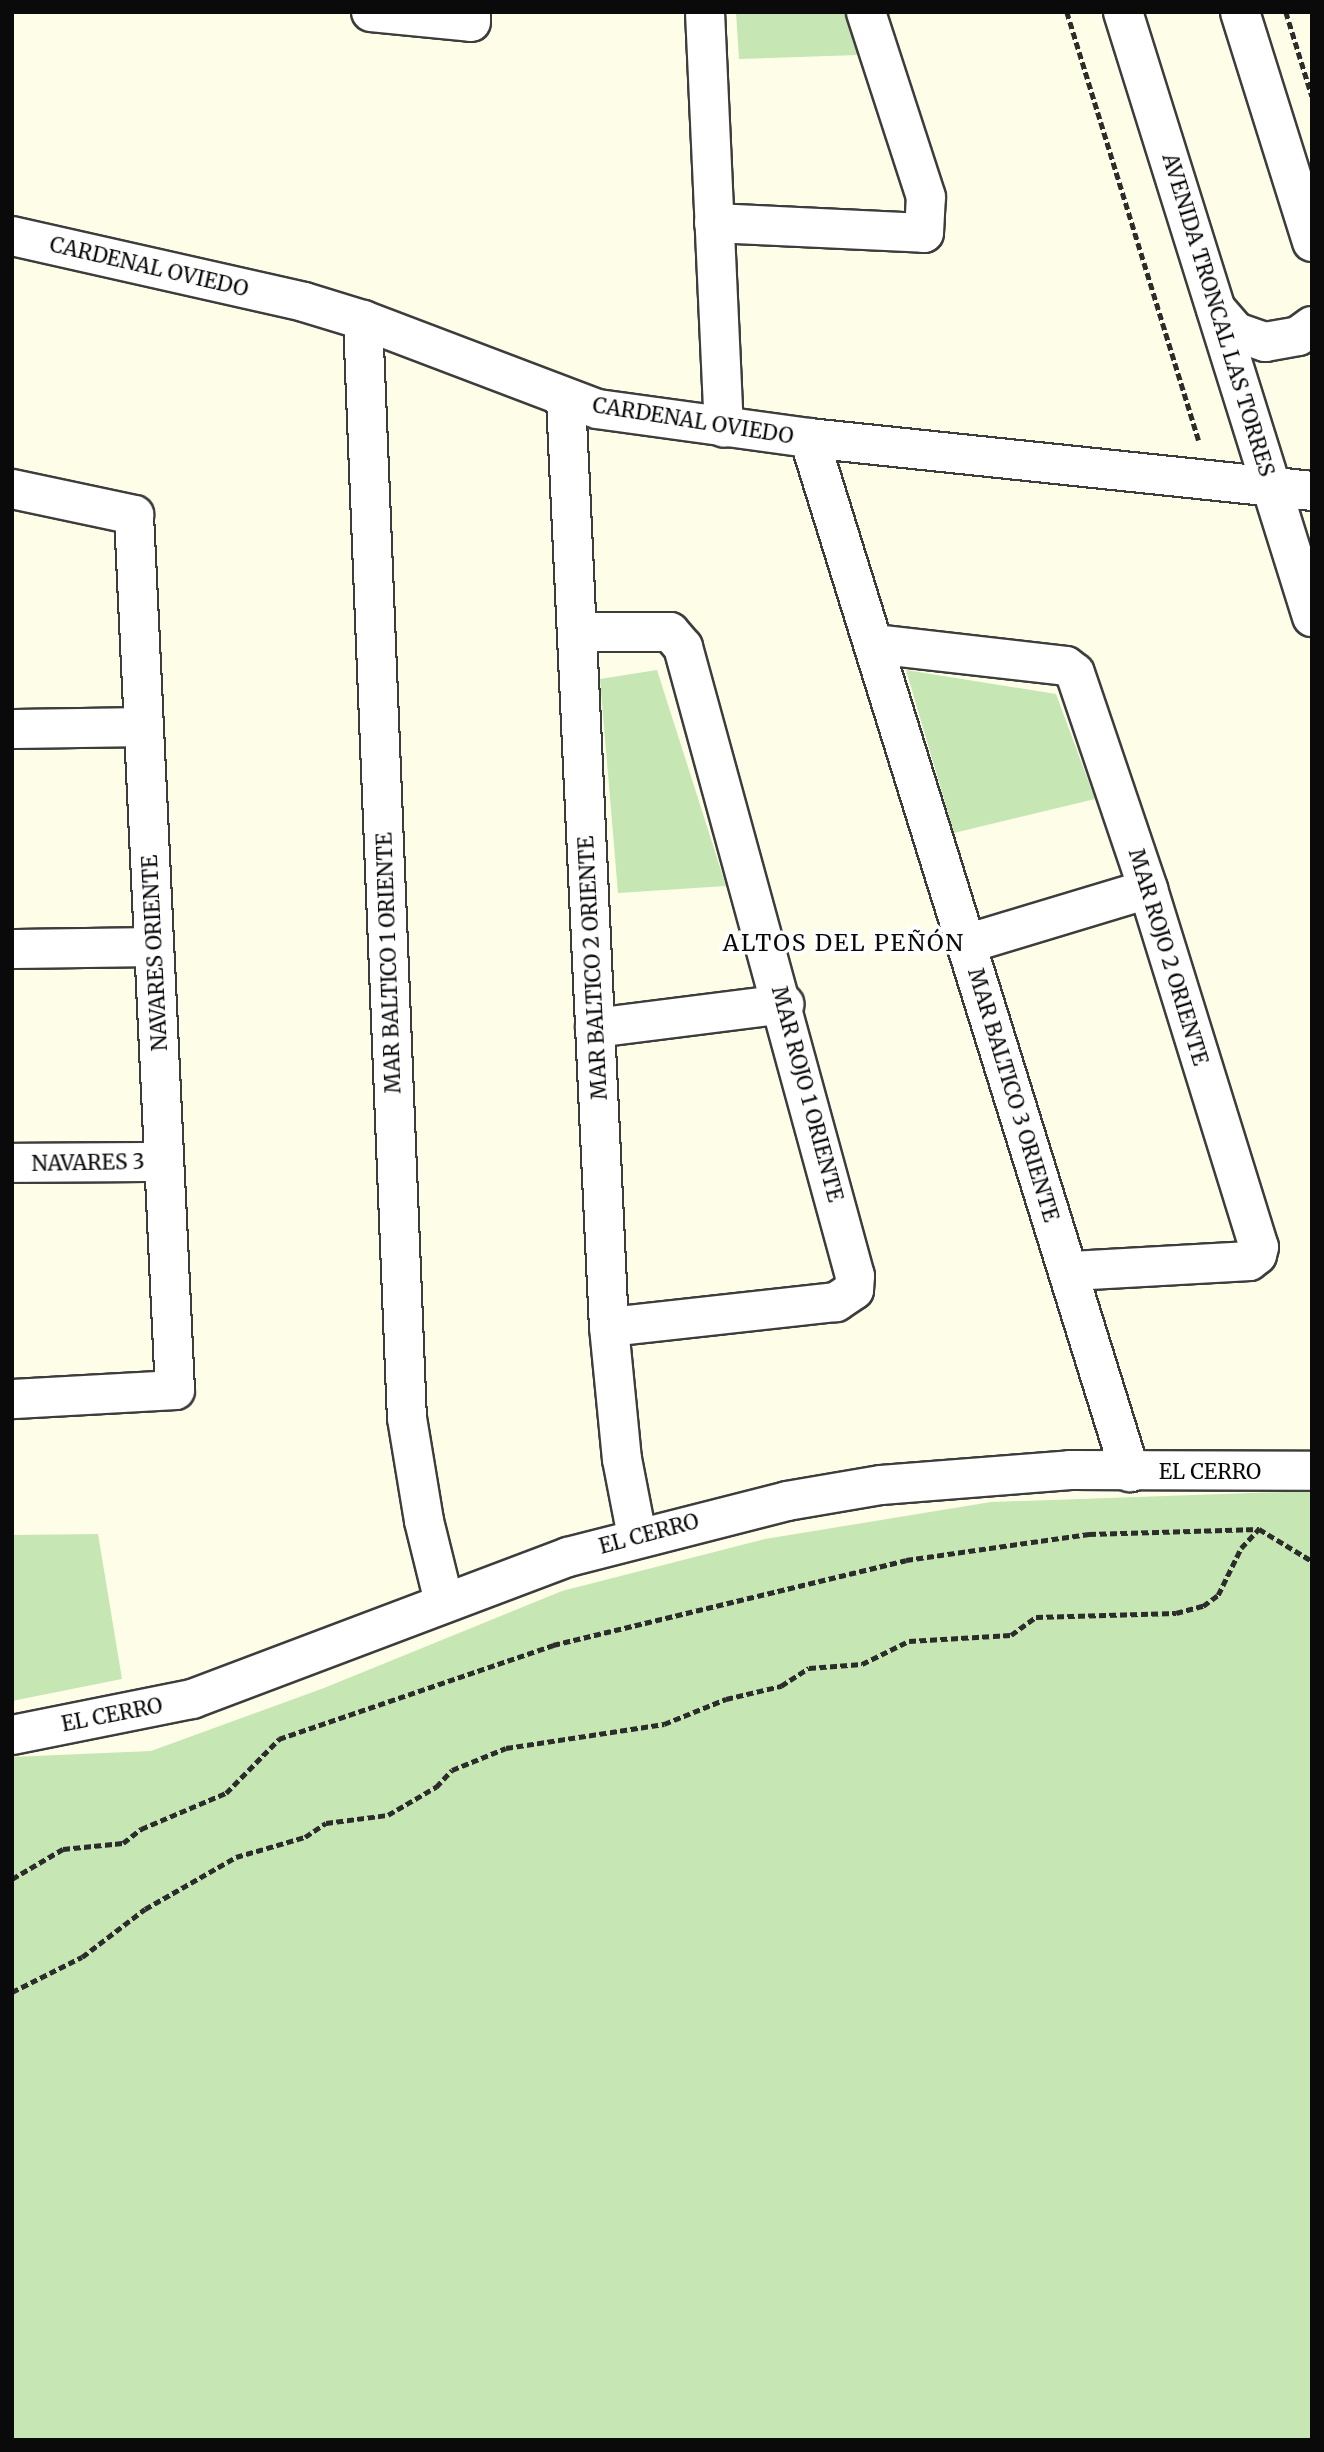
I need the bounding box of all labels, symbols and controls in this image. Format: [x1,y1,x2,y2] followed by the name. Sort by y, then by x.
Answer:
[1157,150,1279,480] street label: AVENIDA TRONCAL LAS TORRES
[47,232,251,302] street label: CARDENAL OVIEDO
[591,393,795,449] street label: CARDENAL OVIEDO
[372,832,406,1094] street label: MAR BALTICO 1 ORIENTE
[574,835,612,1101] street label: MAR BALTICO 2 ORIENTE
[1123,846,1213,1068] street label: MAR ROJO 2 ORIENTE
[137,854,173,1052] street label: NAVARES ORIENTE
[725,929,963,957] district label: ALTOS DEL PEÑÓN
[962,965,1064,1225] street label: MAR BALTICO 3 ORIENTE
[766,984,848,1204] street label: MAR ROJO 1 ORIENTE
[31,1149,145,1177] street label: NAVARES 3
[1159,1459,1261,1485] street label: EL CERRO
[596,1509,702,1559] street label: EL CERRO
[59,1693,165,1737] street label: EL CERRO

